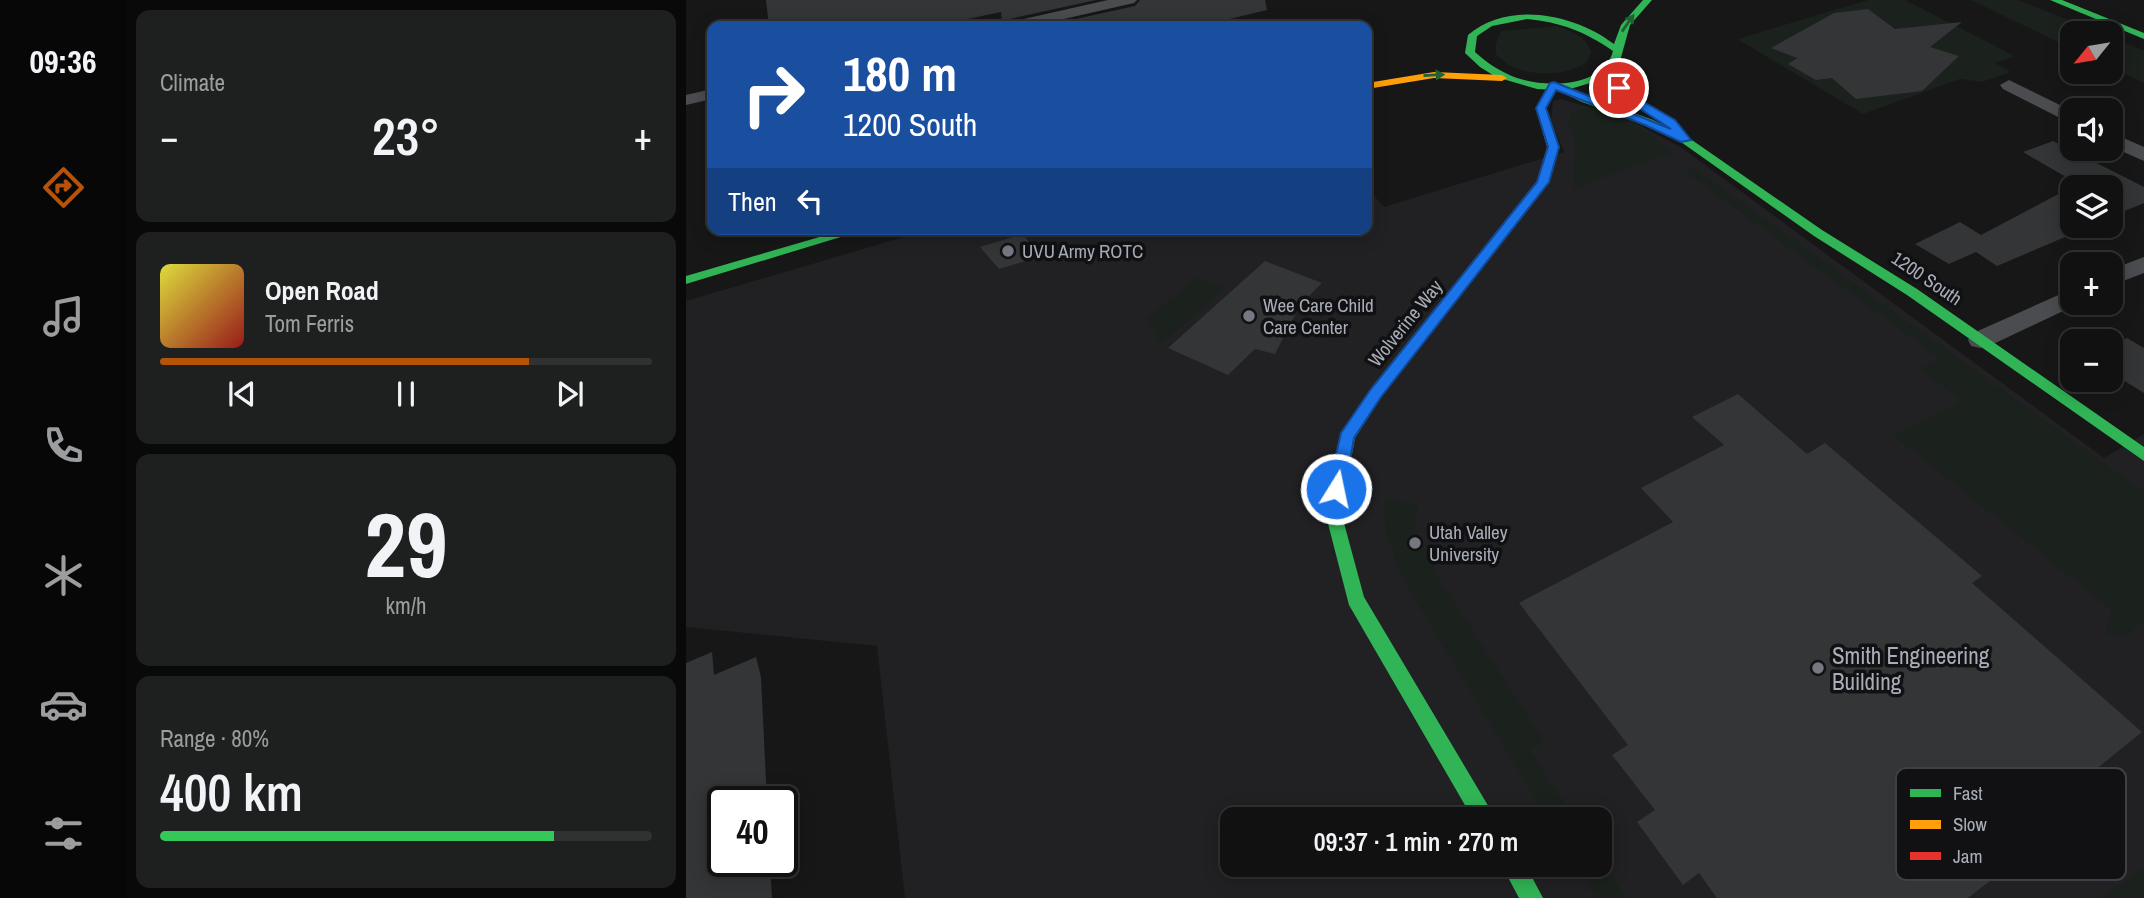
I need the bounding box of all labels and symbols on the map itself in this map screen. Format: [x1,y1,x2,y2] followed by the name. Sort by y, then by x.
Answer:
[1621,14,1635,32] one-way arrow
[2060,21,2123,84] north arrow
[1589,58,1649,118] pin
[1423,70,1445,81] one-way arrow
[1022,238,1143,264] place label: UVU Army ROTC
[1000,243,1016,259] marker: UVU Army ROTC
[1887,245,1967,311] street label: 1200 South
[1362,274,1448,372] street label: Wolverine Way
[1263,292,1374,340] place label: Wee Care Child Care Center
[1241,308,1257,324] marker: Wee Care Child Care Center
[1299,452,1373,526] position arrow
[1429,519,1508,567] place label: Utah Valley University
[1407,535,1423,551] marker: Utah Valley University
[1832,640,1990,697] place label: Smith Engineering Building
[1810,660,1826,676] marker: Smith Engineering Building
[1896,768,2126,880] legend
[1953,780,1983,806] text: Fast
[707,786,798,877] speed limit sign: 40
[1953,811,1988,837] text: Slow
[1953,843,1982,869] text: Jam

